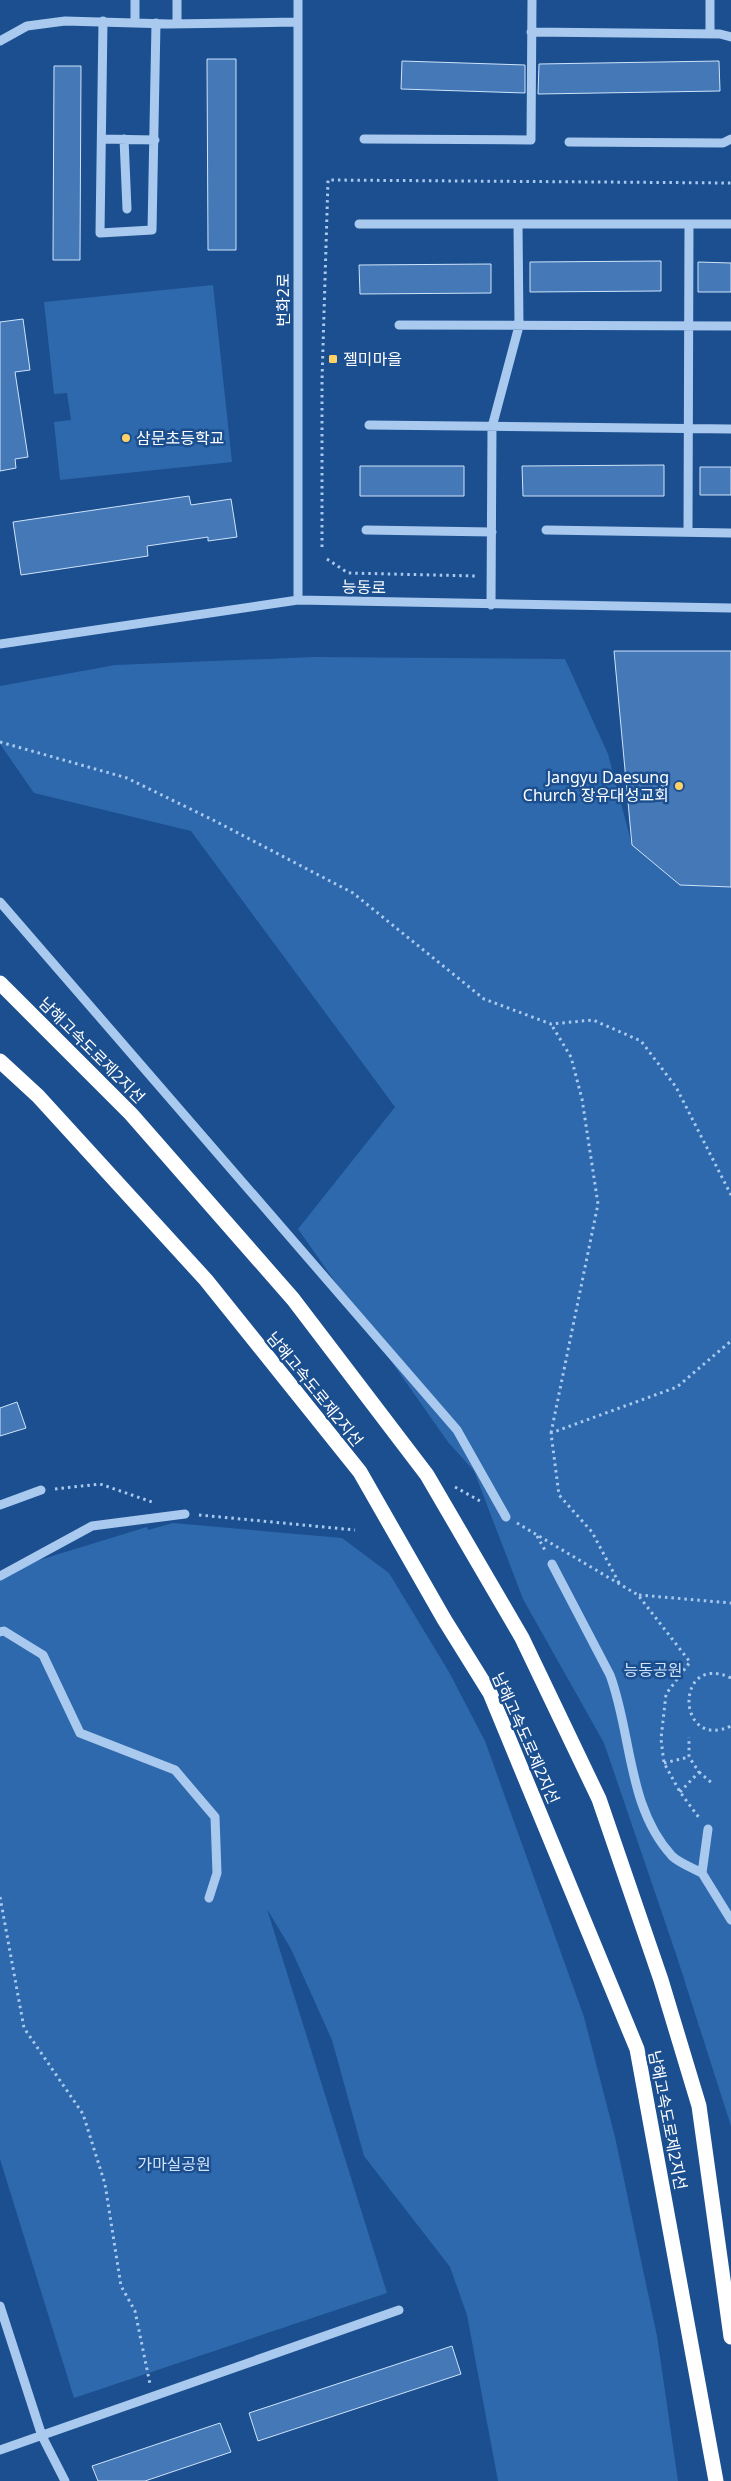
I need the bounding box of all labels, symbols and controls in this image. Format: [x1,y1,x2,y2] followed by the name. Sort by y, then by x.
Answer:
[272,273,294,327] street label: 번화2로
[343,348,402,370] place label: 젤미마을
[327,353,339,365] marker: 젤미마을
[136,427,224,449] place label: 삼문초등학교
[120,432,132,444] marker: 삼문초등학교
[342,576,387,598] street label: 능동로
[523,766,669,806] place label: Jangyu Daesung Church 장유대성교회
[673,780,685,792] marker: Jangyu Daesung Church 장유대성교회
[34,992,150,1108] street label: 남해고속도로제2지선
[262,1327,368,1451] street label: 남해고속도로제2지선
[624,1659,682,1681] park label: 능동공원
[487,1669,565,1807] street label: 남해고속도로제2지선
[644,2048,692,2192] street label: 남해고속도로제2지선
[137,2153,211,2175] park label: 가마실공원

